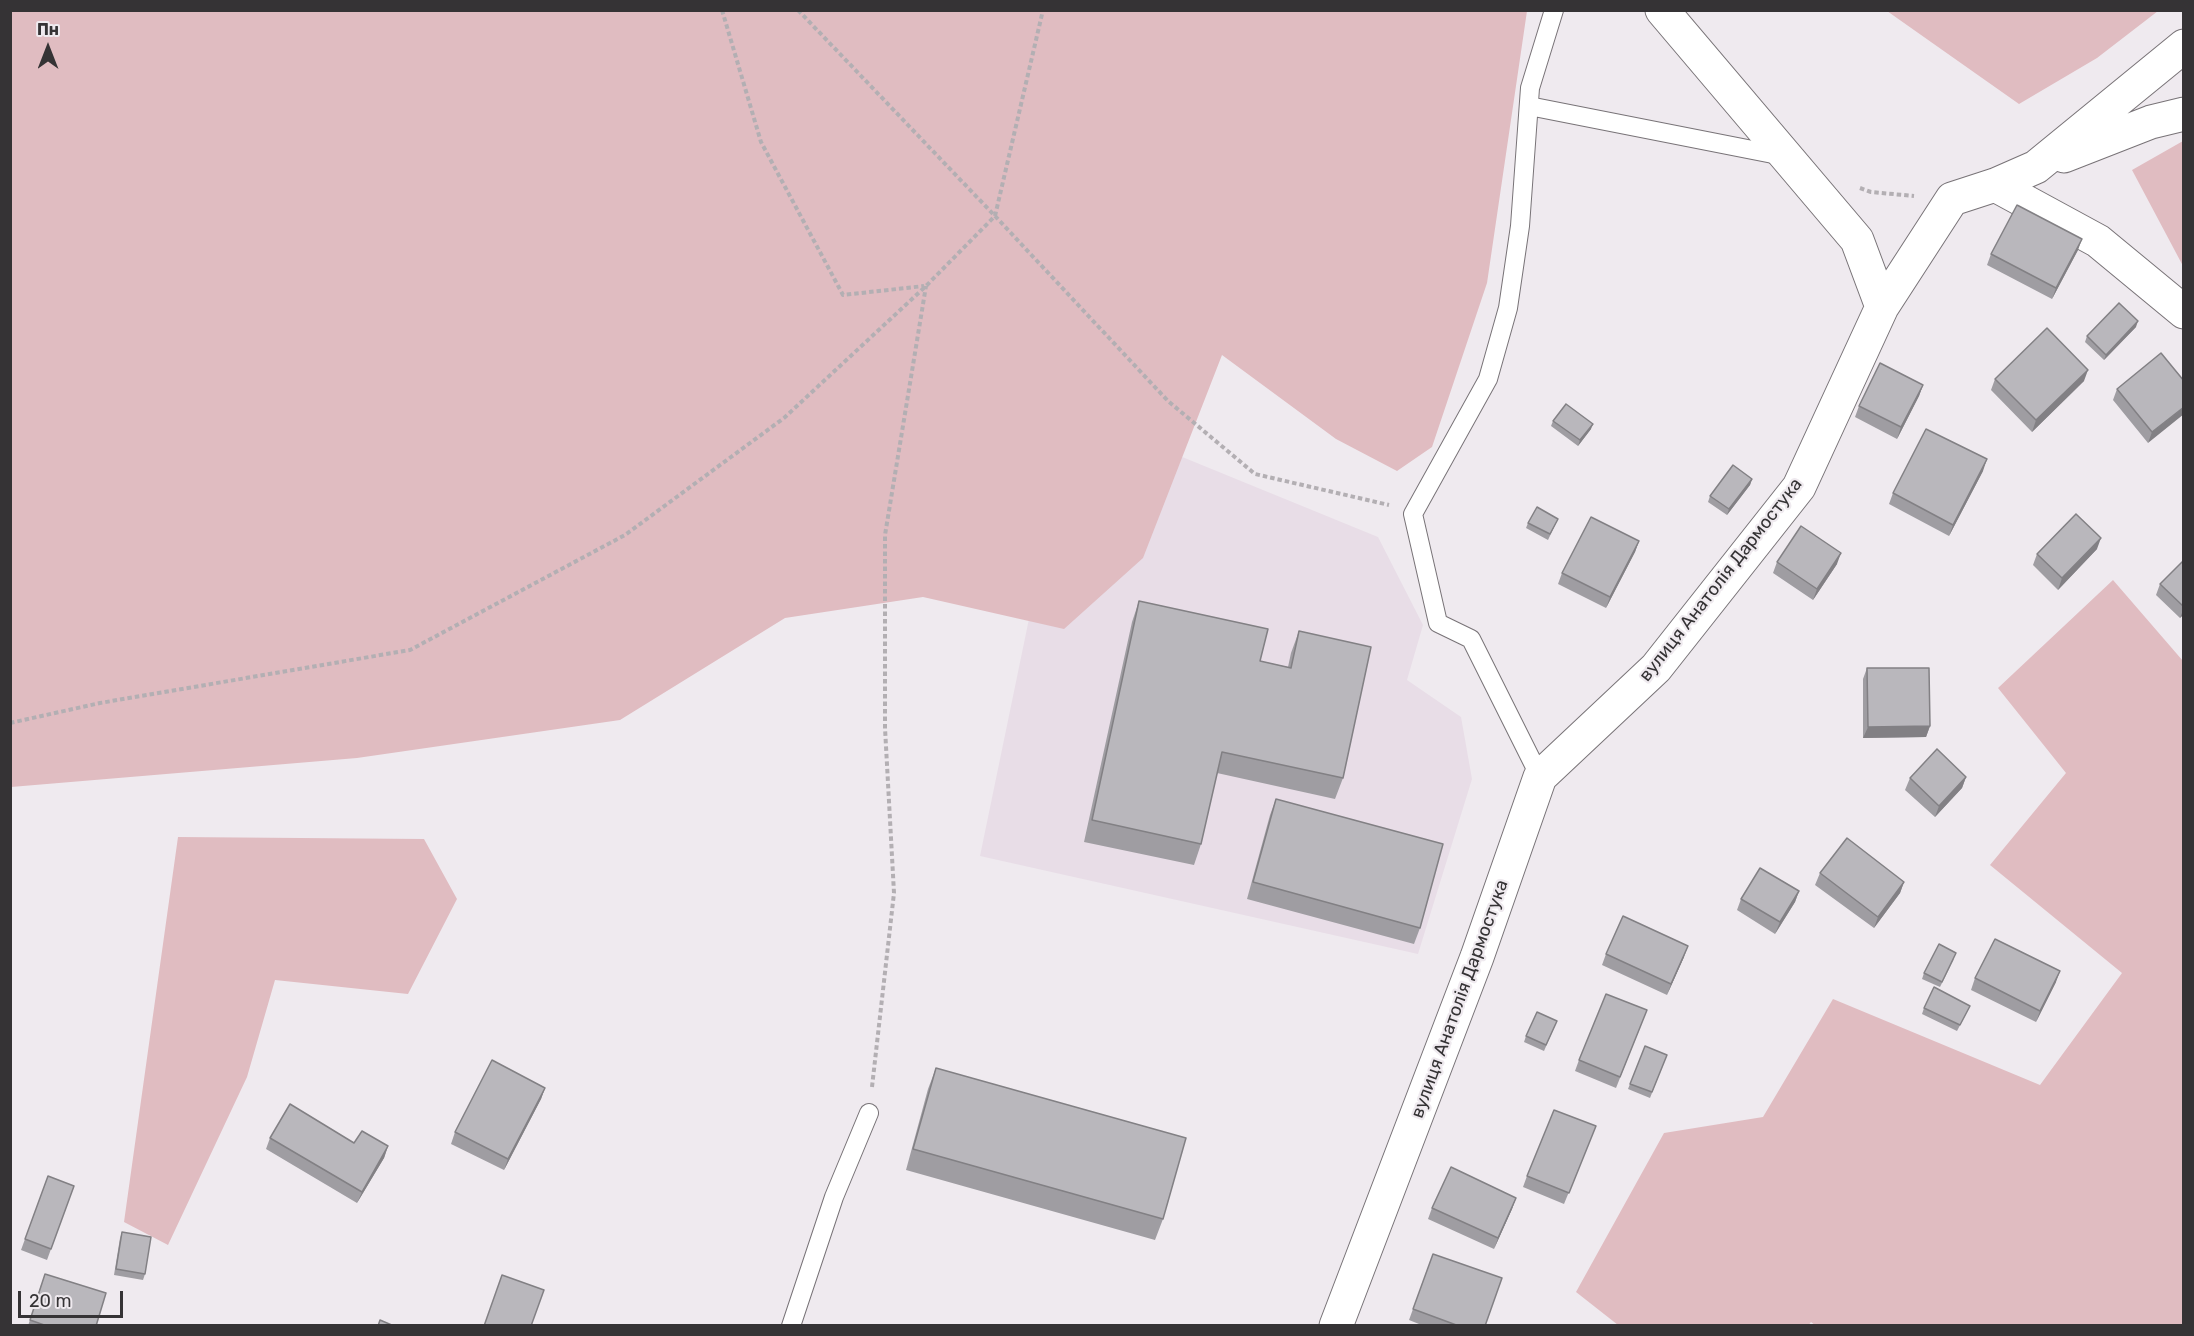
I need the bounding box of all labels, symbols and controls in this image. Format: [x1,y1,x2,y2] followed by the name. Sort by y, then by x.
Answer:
[18,18,78,78] north arrow
[37,20,59,39] text: Пн
[1635,474,1807,686] street label: вулиця Анатолія Дармостука
[1407,877,1513,1121] street label: вулиця Анатолія Дармостука
[21,1279,126,1317] scale bar
[29,1290,71,1312] text: 20 m

